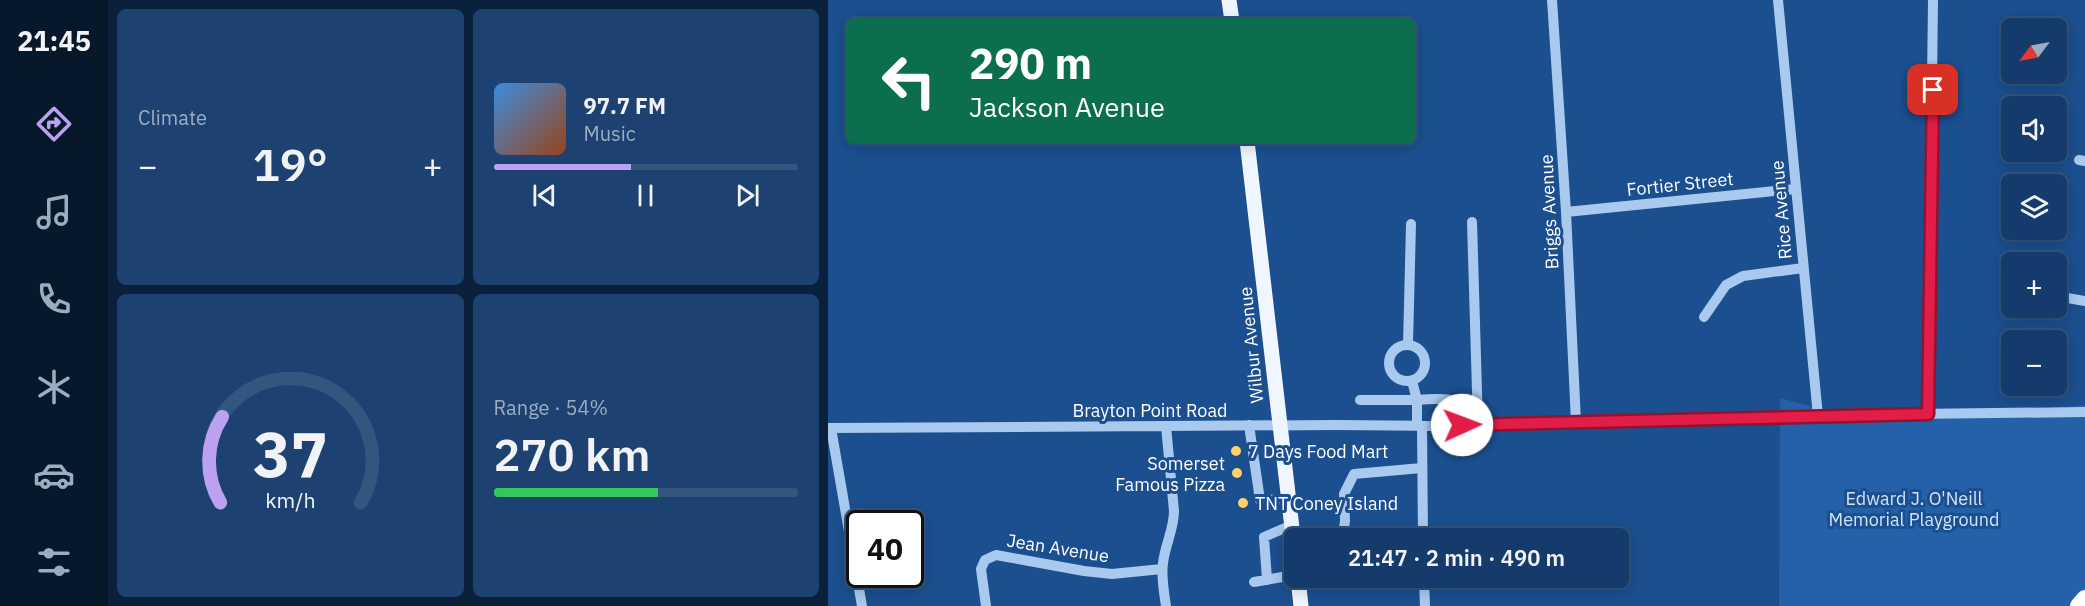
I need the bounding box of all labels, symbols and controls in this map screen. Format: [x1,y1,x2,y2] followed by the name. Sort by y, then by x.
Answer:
[2001,18,2067,84] north arrow
[2001,18,2067,396] map controls
[17,23,91,58] text: 21:45
[969,36,1092,91] text: 290 m
[870,42,948,120] icon: left
[1907,64,1958,115] pin
[1916,73,1949,106] icon: arrive
[969,89,1165,124] text: Jackson Avenue
[584,91,666,120] text: 97.7 FM
[2001,96,2067,162] button: sound
[33,103,75,145] icon: directions
[138,104,207,131] text: Climate
[584,120,636,147] text: Music
[253,135,328,193] text: 19°
[138,144,158,187] text: −
[423,144,442,187] text: +
[1535,154,1563,270] street label: Briggs Avenue
[1765,159,1797,260] street label: Rice Avenue
[1625,167,1735,201] street label: Fortier Street
[2001,174,2067,240] button: layers
[528,179,561,212] icon: previous
[629,179,662,212] icon: pause
[731,179,764,212] icon: next
[33,191,75,233] icon: music
[2001,252,2067,318] button: +
[33,278,75,320] icon: phone
[1233,285,1269,404] street label: Wilbur Avenue
[2001,330,2067,396] button: −
[33,366,75,408] icon: climate
[1430,393,1494,457] position arrow
[494,394,608,421] text: Range · 54%
[1073,399,1227,422] street label: Brayton Point Road
[253,413,328,494] text: 37
[494,425,650,483] text: 270 km
[1248,440,1388,463] place label: 7 Days Food Mart
[1229,444,1243,458] marker: 7 Days Food Mart
[1115,452,1225,496] place label: Somerset Famous Pizza
[33,454,75,496] icon: car
[1230,466,1244,480] marker: Somerset Famous Pizza
[265,486,315,514] text: km/h
[1829,487,1999,531] park label: Edward J. O'Neill Memorial Playground
[1255,492,1398,515] place label: TNT Coney Island
[1236,496,1250,510] marker: TNT Coney Island
[846,510,924,588] speed limit sign: 40
[1005,529,1111,567] street label: Jean Avenue
[33,541,75,583] icon: filters
[1348,543,1565,572] text: 21:47 · 2 min · 490 m

